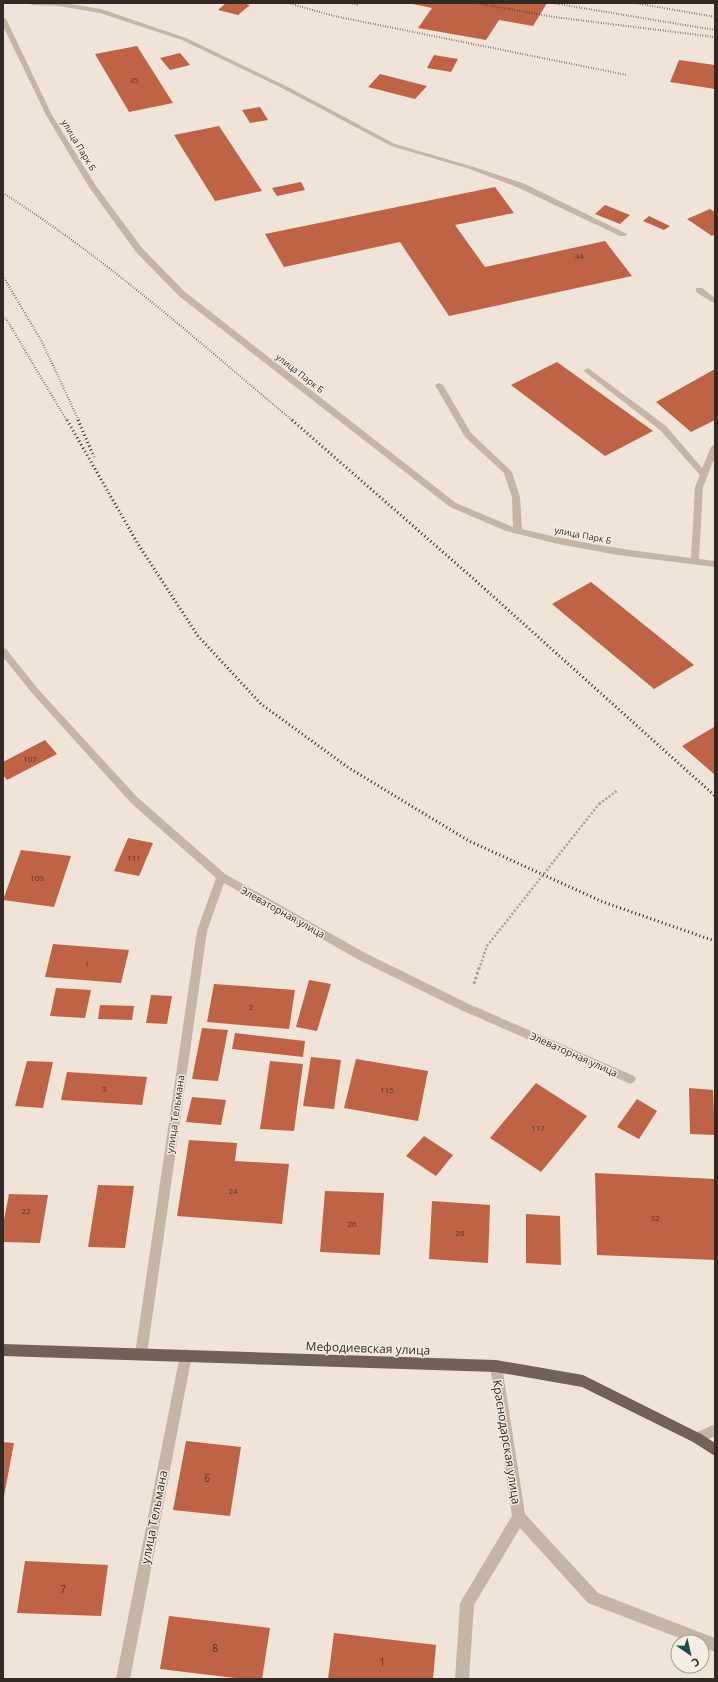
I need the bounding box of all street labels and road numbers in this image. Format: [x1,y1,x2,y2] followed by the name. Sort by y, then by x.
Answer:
[59,117,100,174] street label: улица Парк Б
[273,350,327,396] street label: улица Парк Б
[553,523,613,547] street label: улица Парк Б
[238,883,328,941] street label: Элеваторная улица
[528,1028,620,1080] street label: Элеваторная улица
[163,1074,187,1154] street label: улица Тельмана
[305,1337,431,1359] street label: Мефодиевская улица
[489,1379,525,1505] street label: Краснодарская улица
[137,1469,171,1565] street label: улица Тельмана

